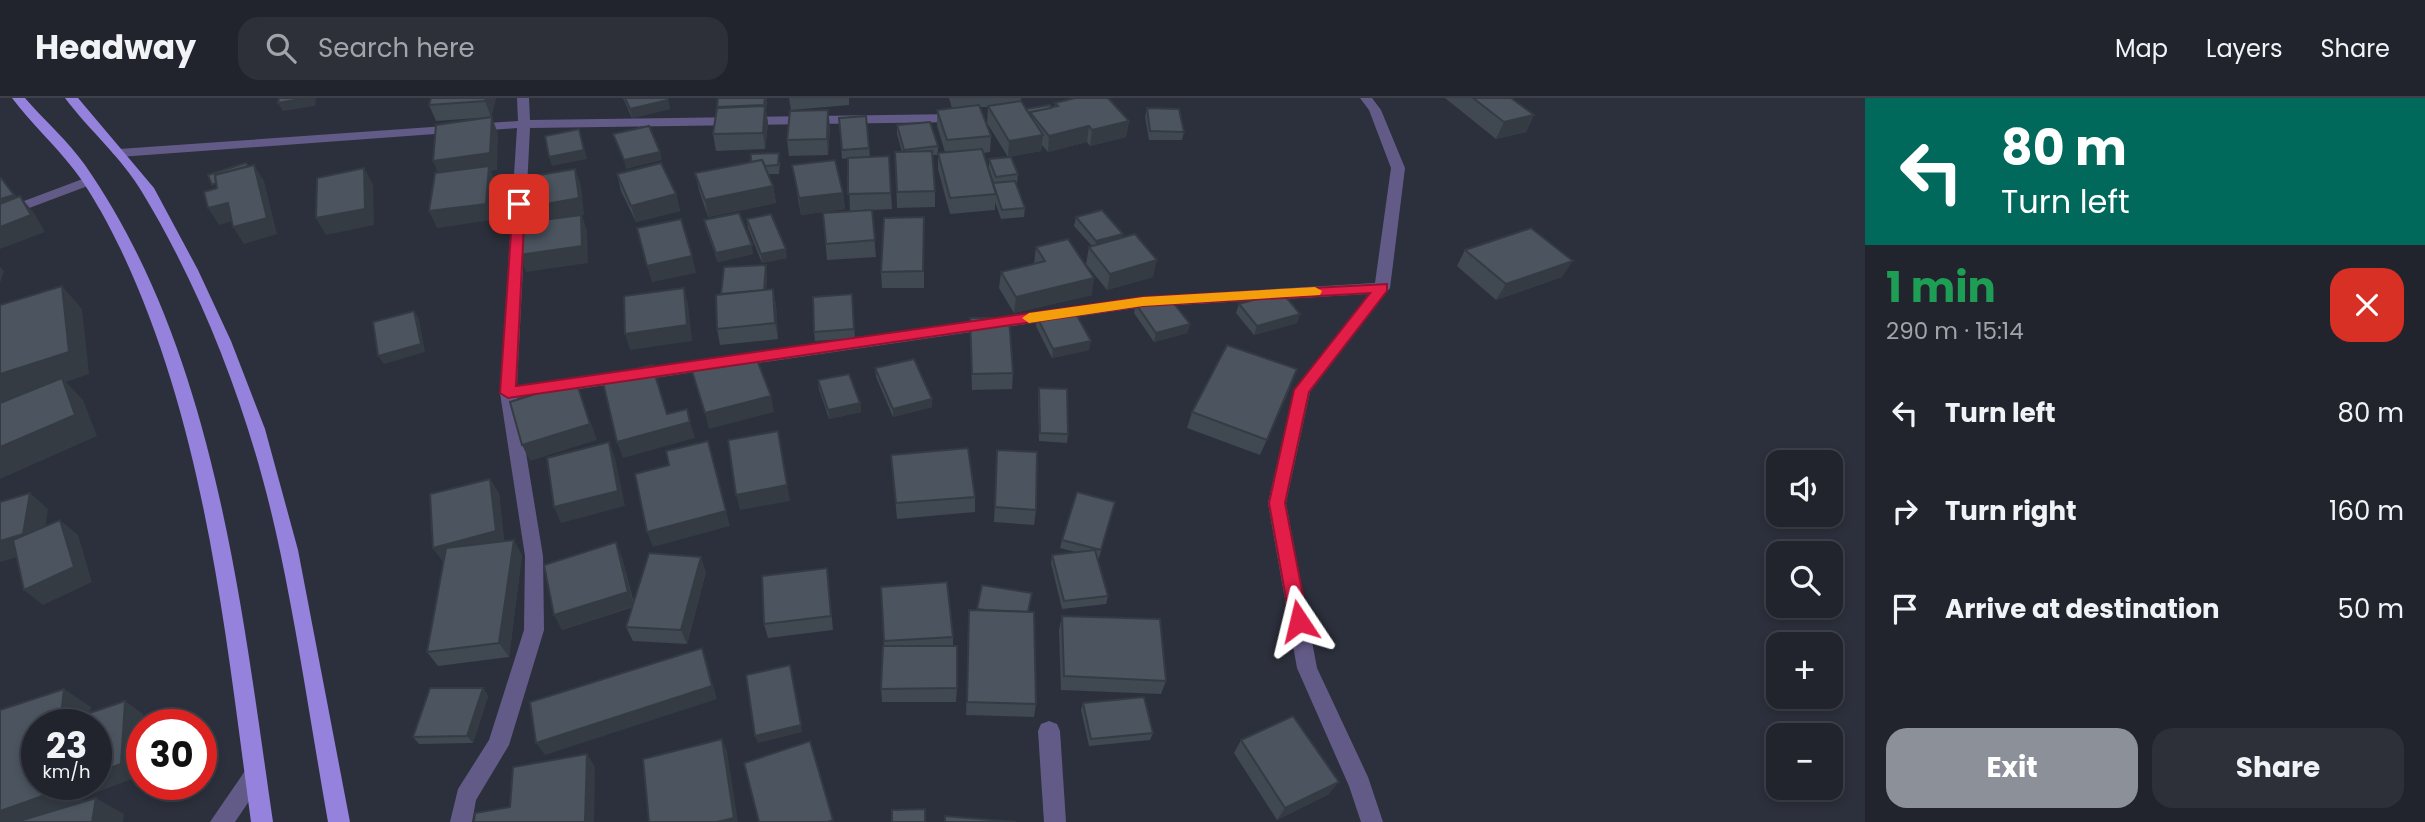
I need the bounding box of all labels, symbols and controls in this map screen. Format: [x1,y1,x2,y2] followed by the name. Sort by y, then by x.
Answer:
[238,17,728,80] search box
[35,24,196,71] text: Headway
[262,29,300,67] icon: search
[318,30,475,66] text: Search here
[2115,32,2168,65] text: Map
[2206,32,2282,65] text: Layers
[2320,32,2390,65] text: Share
[2001,114,2127,182] text: 80 m
[1886,126,1977,217] icon: left
[489,174,549,234] pin
[2001,179,2130,224] text: Turn left
[500,185,538,223] icon: arrive
[1886,258,1996,317] text: 1 min
[2330,268,2404,342] button: close
[1886,315,2024,347] text: 290 m · 15:14
[1886,394,1924,432] icon: left
[1945,395,2056,431] text: Turn left
[2338,395,2404,431] text: 80 m
[1766,450,1843,800] map controls
[1766,450,1843,527] button: sound
[1886,492,1924,530] icon: right
[1945,493,2077,529] text: Turn right
[2329,493,2404,529] text: 160 m
[1766,541,1843,618] button: search
[1262,584,1336,658] position arrow
[1886,590,1924,628] icon: arrive
[1945,591,2220,627] text: Arrive at destination
[2338,591,2404,627] text: 50 m
[1766,632,1843,709] button: +
[126,709,217,800] speed limit sign: 30
[46,721,87,770] text: 23
[1766,723,1843,800] button: −
[1886,728,2138,808] button: Exit
[2152,728,2404,808] button: Share
[43,759,90,784] text: km/h

